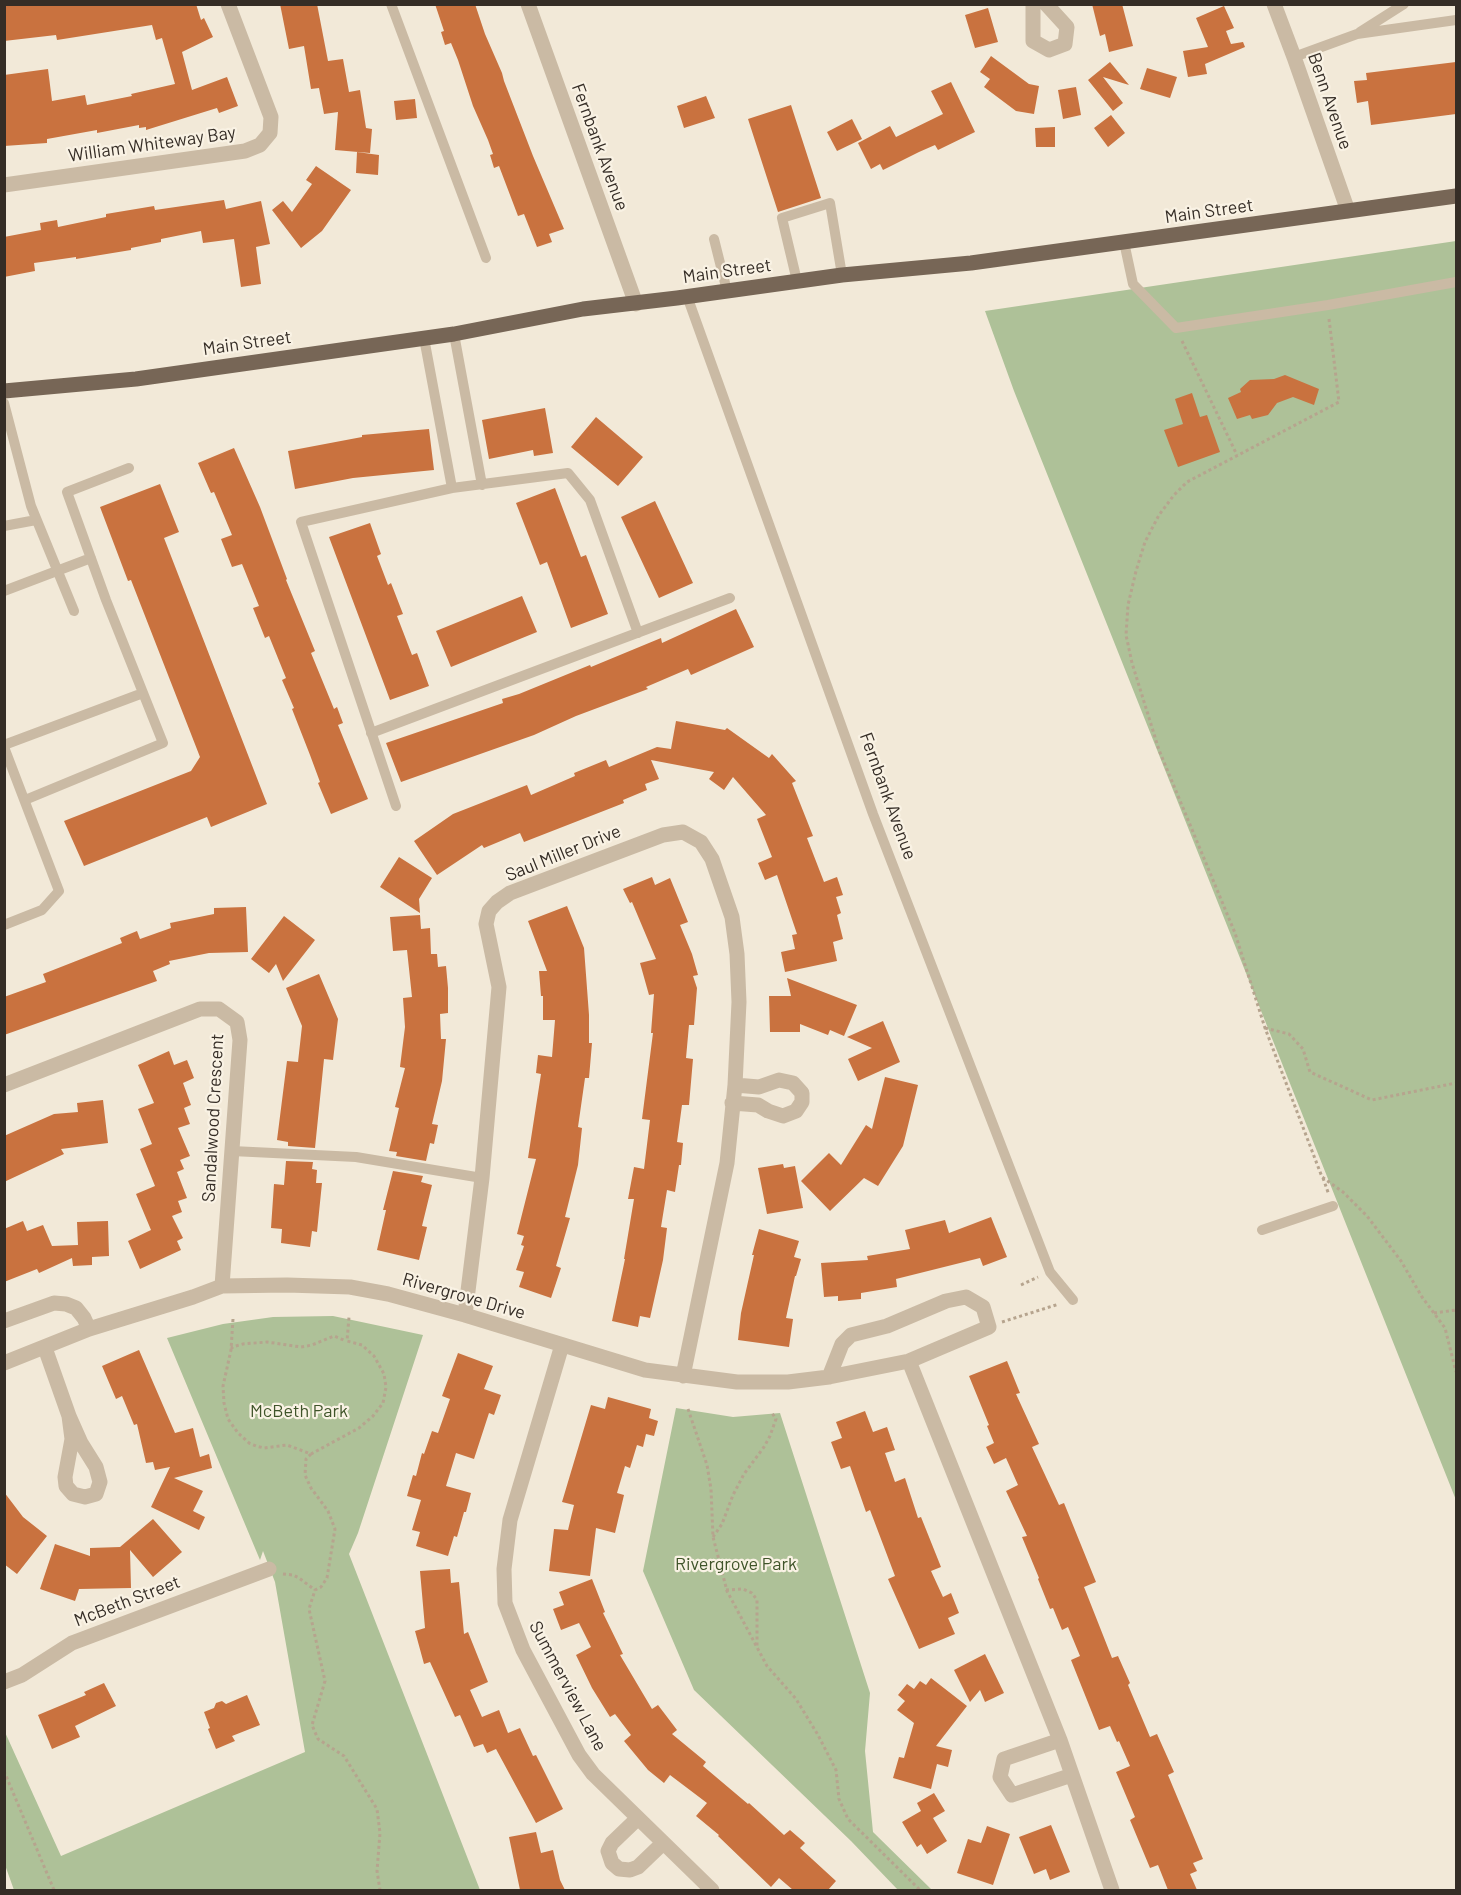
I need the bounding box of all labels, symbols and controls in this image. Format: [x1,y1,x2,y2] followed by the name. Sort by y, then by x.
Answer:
[1303,50,1357,152] street label: Benn Avenue
[567,80,633,214] street label: Fernbank Avenue
[67,122,237,166] street label: William Whiteway Bay
[1163,194,1255,228] street label: Main Street
[681,254,773,288] street label: Main Street
[201,326,293,360] street label: Main Street
[855,729,921,863] street label: Fernbank Avenue
[502,820,624,886] street label: Saul Miller Drive
[198,1033,228,1203] street label: Sandalwood Crescent
[400,1268,528,1324] street label: Rivergrove Drive
[250,1400,348,1422] park label: McBeth Park
[675,1553,797,1575] park label: Rivergrove Park
[71,1571,183,1631] street label: McBeth Street
[525,1617,611,1755] street label: Summerview Lane

